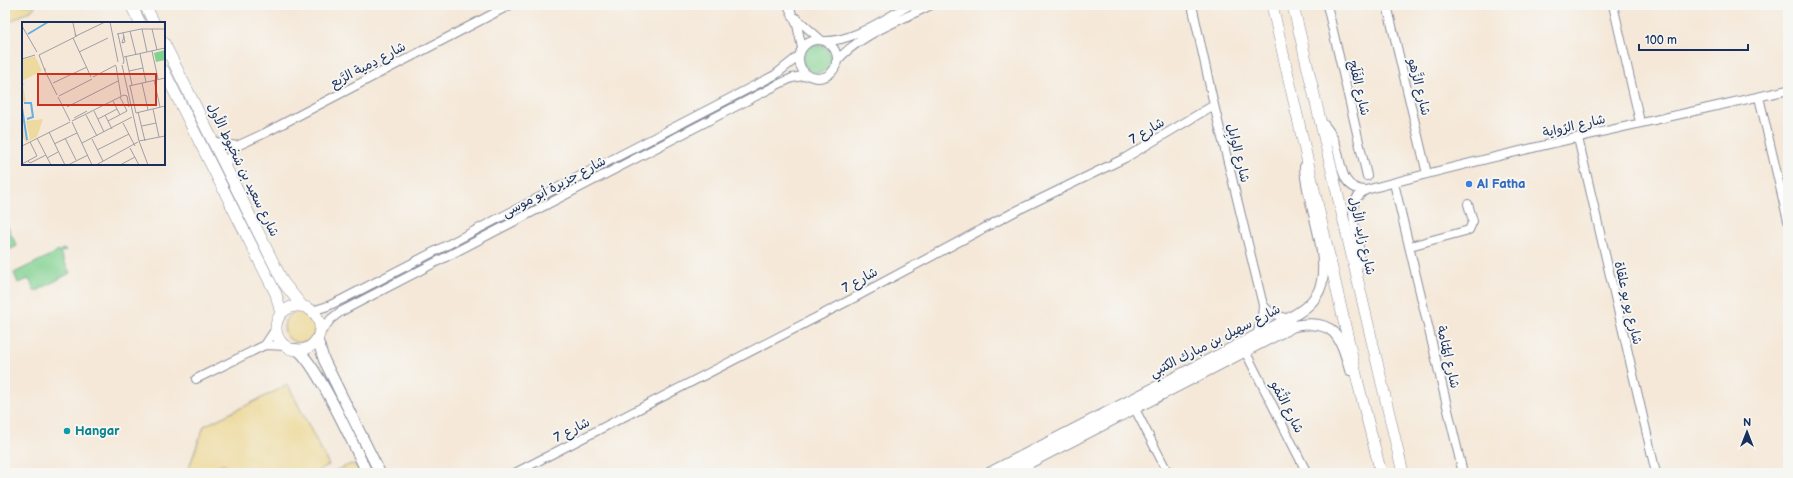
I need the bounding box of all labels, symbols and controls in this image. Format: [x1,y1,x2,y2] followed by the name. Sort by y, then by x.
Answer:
[22,22,165,165] inset map
[1639,26,1748,52] scale bar
[1645,33,1677,48] text: 100 m
[327,38,409,93] street label: شارع دِمية الرَّبع
[1403,56,1435,117] street label: شارع الزَّهو
[1344,59,1374,117] street label: شارع الفَلَج
[203,100,283,240] street label: شارع سعيد بن شخبوط الأول
[1541,111,1607,142] street label: شارع الرُواية
[1127,114,1168,149] street label: شارع 7
[1221,122,1253,185] street label: شارع الوابِل
[499,153,609,222] street label: شارع جزيرة أبو موسى
[1476,176,1526,192] place label: Al Fatha
[1464,179,1474,189] marker: Al Fatha
[1344,195,1380,277] street label: شارع زايد الأول
[1610,260,1645,346] street label: شارع يو بو علقاة
[839,264,881,297] street label: شارع 7
[1147,301,1284,384] street label: شارع سهيل بن مبارك الكتبي
[1432,324,1463,390] street label: شارع المَتامة
[1266,376,1309,436] street label: شارع النُّمُو
[1727,412,1767,452] north arrow
[551,414,593,447] street label: شارع 7
[1743,416,1751,429] text: N
[75,423,120,439] place label: Hangar
[62,426,72,436] marker: Hangar

